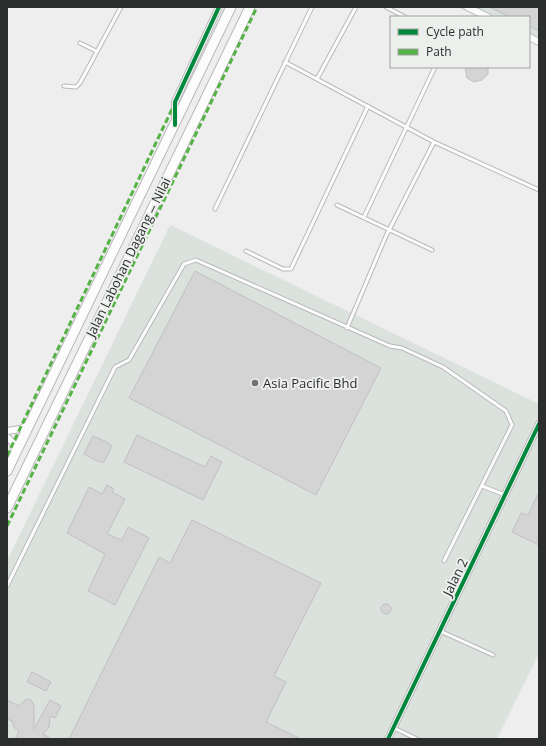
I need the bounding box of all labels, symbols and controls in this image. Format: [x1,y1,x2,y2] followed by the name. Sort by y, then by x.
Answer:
[390,16,530,68] legend
[426,23,484,40] text: Cycle path
[426,43,452,60] text: Path
[81,174,175,342] street label: Jalan Labohan Dagang ‒ Nilai
[263,374,357,392] place label: Asia Pacific Bhd
[250,378,260,388] marker: Asia Pacific Bhd
[437,555,472,601] street label: Jalan 2

